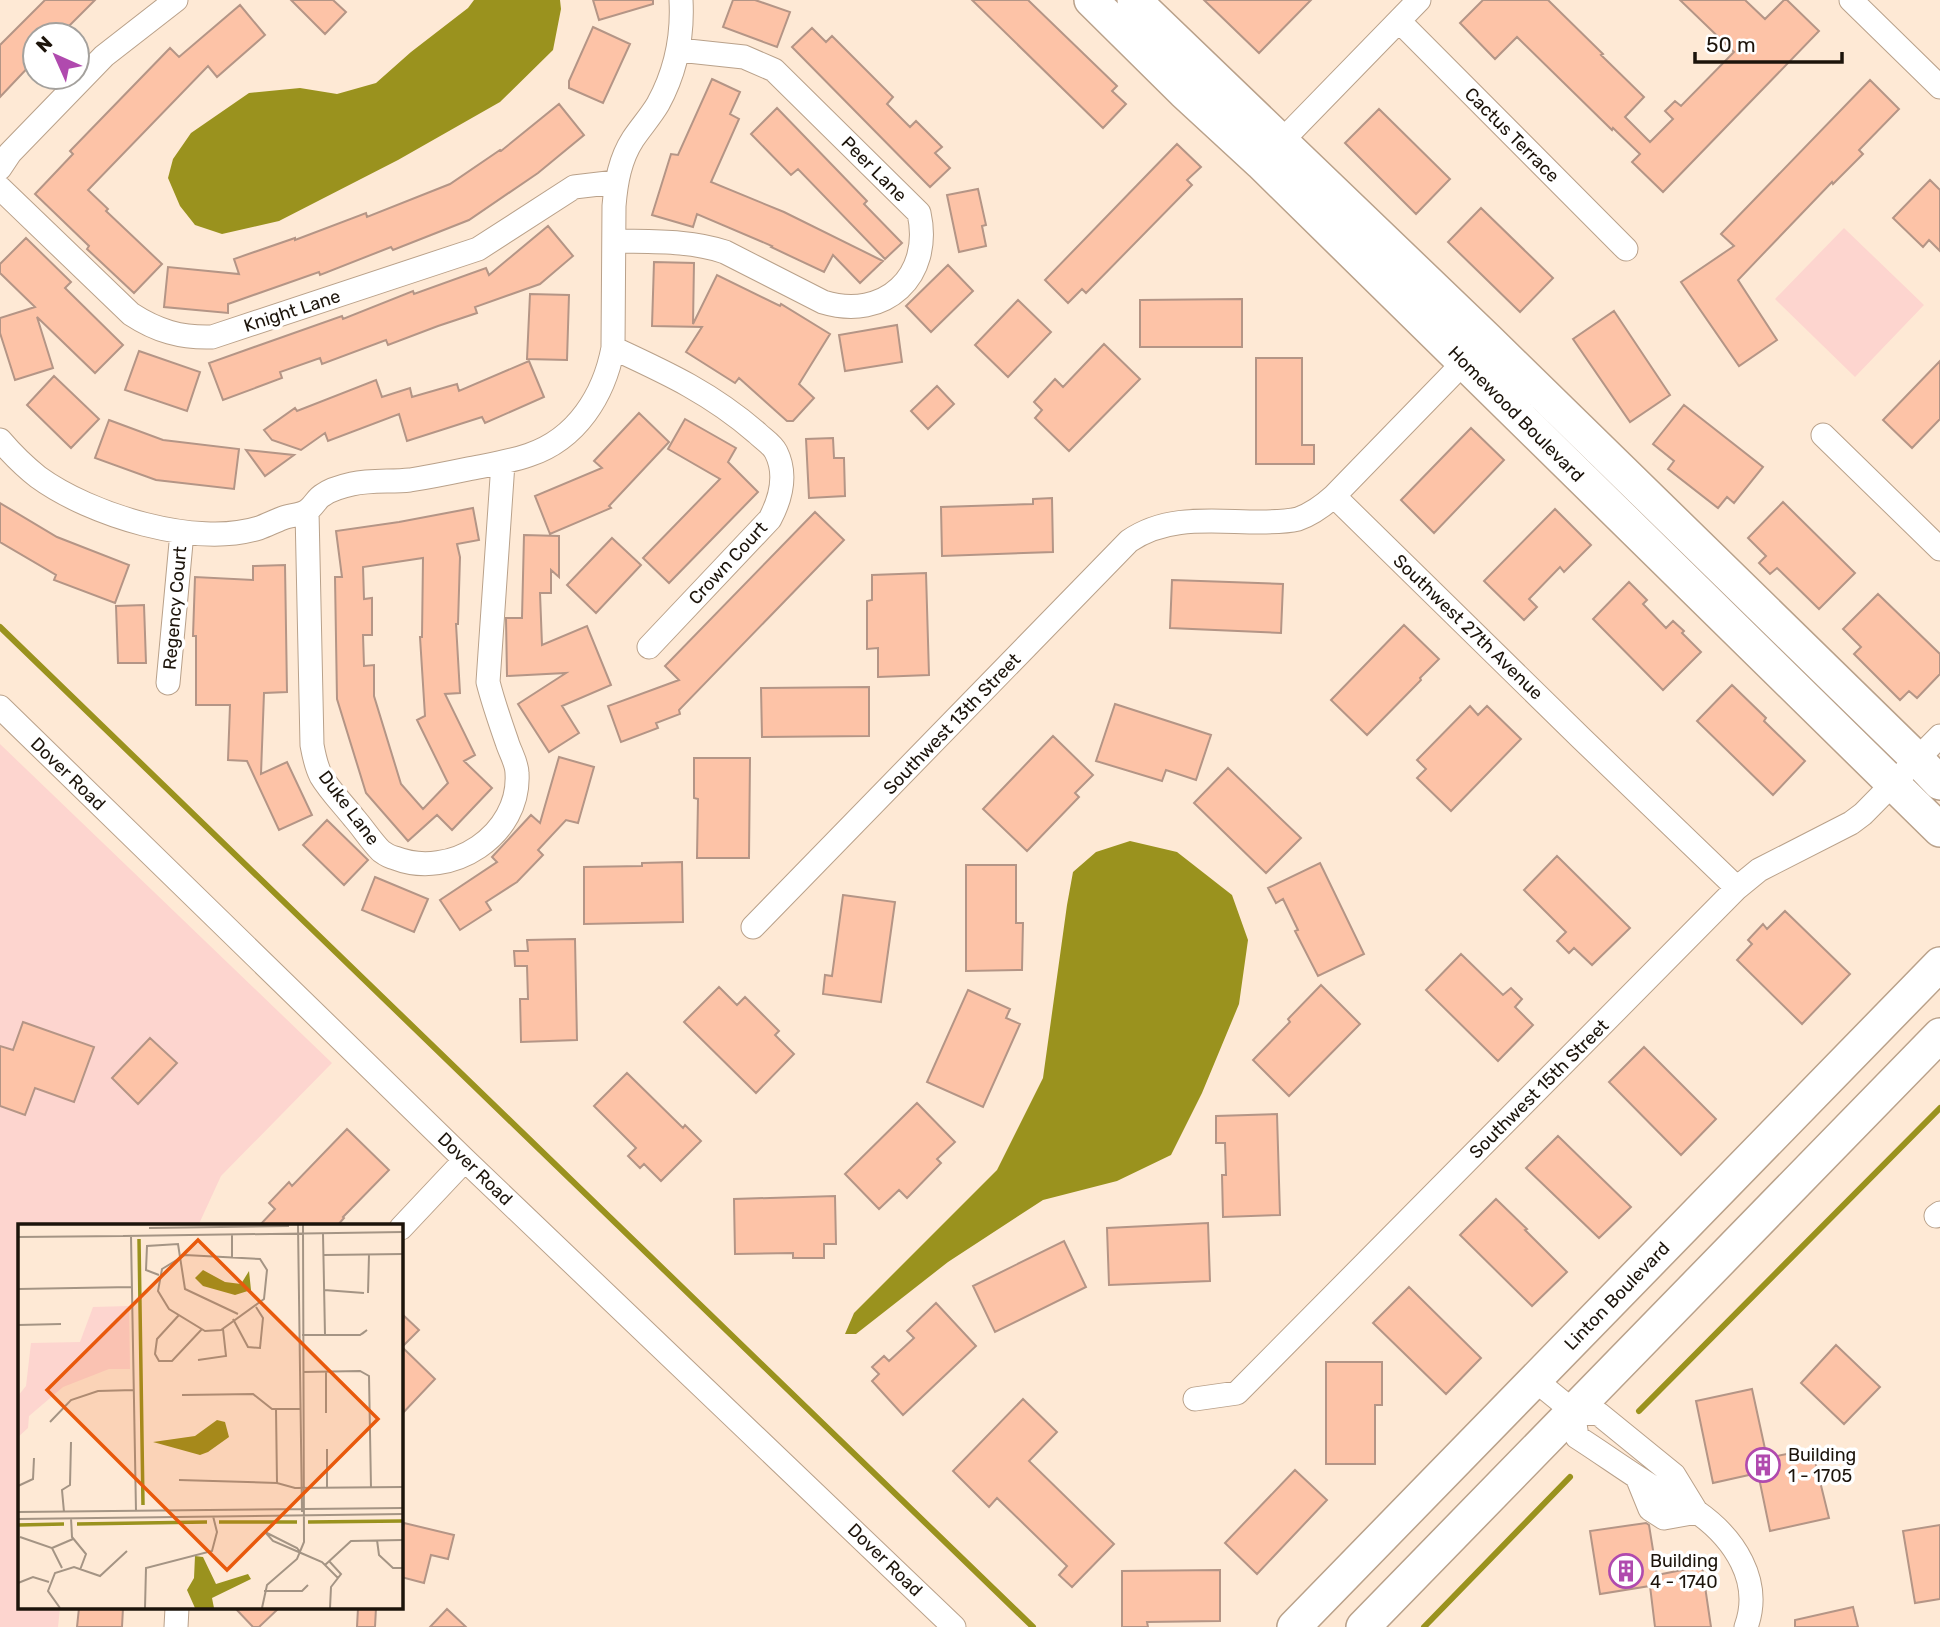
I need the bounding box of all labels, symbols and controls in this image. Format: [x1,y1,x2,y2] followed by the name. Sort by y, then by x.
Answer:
[21,21,91,91] north arrow
[1695,21,1842,65] scale bar
[31,31,57,57] text: N
[1706,32,1756,57] text: 50 m
[1460,83,1564,187] street label: Cactus Terrace
[837,132,911,206] street label: Peer Lane
[241,285,343,337] street label: Knight Lane
[1443,341,1589,487] street label: Homewood Boulevard
[684,517,772,609] street label: Crown Court
[159,545,191,671] street label: Regency Court
[1388,550,1548,704] street label: Southwest 27th Avenue
[879,649,1025,799] street label: Southwest 13th Street
[26,733,110,815] street label: Dover Road
[314,766,384,850] street label: Duke Lane
[1465,1015,1613,1163] street label: Southwest 15th Street
[433,1128,517,1210] street label: Dover Road
[18,1224,402,1610] inset map
[1560,1237,1674,1355] street label: Linton Boulevard
[1788,1444,1856,1487] place label: Building 1 - 1705
[1744,1446,1782,1484] building icon: Building 1 - 1705
[843,1519,927,1601] street label: Dover Road
[1650,1550,1718,1593] place label: Building 4 - 1740
[1607,1552,1645,1590] building icon: Building 4 - 1740

